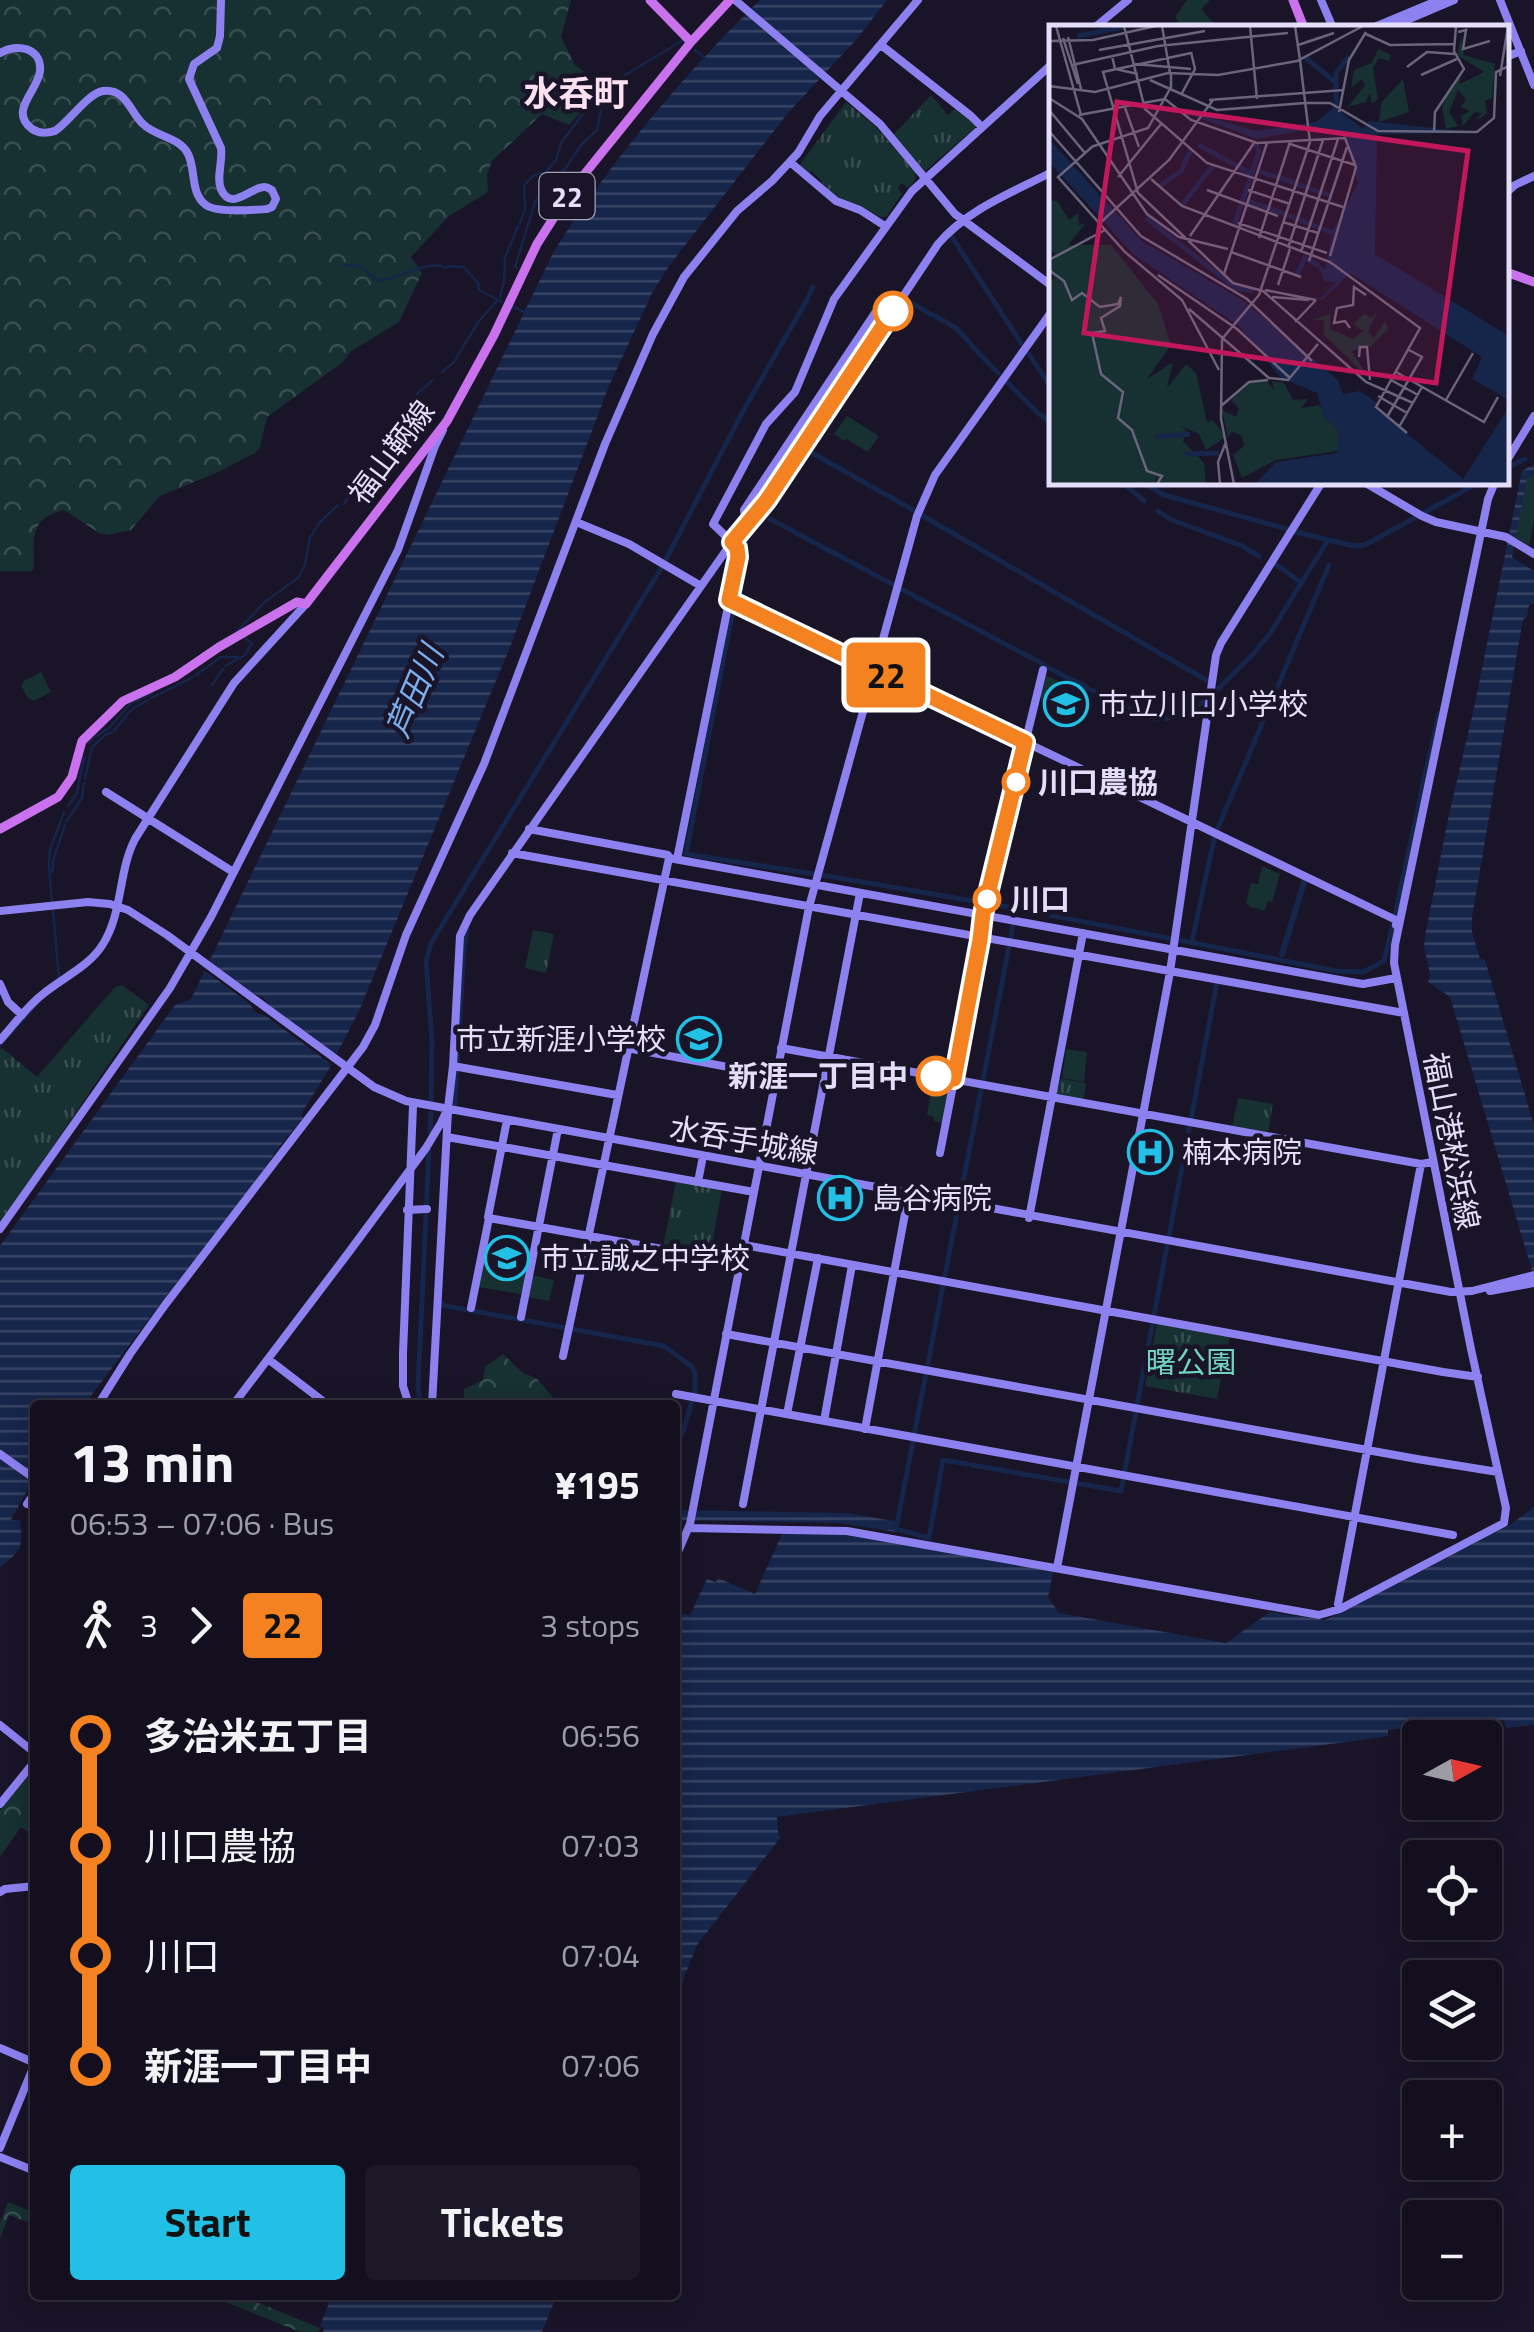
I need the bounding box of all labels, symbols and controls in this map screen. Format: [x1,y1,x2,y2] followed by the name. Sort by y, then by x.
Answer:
[1049,25,1509,485] inset map
[523,66,629,120] district label: 水呑町
[540,173,594,219] road number: 22
[874,292,912,330] unlabelled marker
[337,390,445,514] street label: 福山鞆線
[373,635,456,745] water label: 芦田川
[841,642,931,708] line badge: 22
[866,648,906,702] text: 22
[1043,681,1089,727] school or university icon: 市立川口小学校
[1098,681,1308,727] place label: 市立川口小学校
[1038,759,1158,805] place label: 川口農協
[1003,769,1029,795] marker: 川口農協
[1010,876,1070,922] place label: 川口
[974,886,1000,912] marker: 川口
[456,1016,666,1062] place label: 市立新涯小学校
[676,1016,722,1062] school or university icon: 市立新涯小学校
[1412,1048,1492,1234] street label: 福山港松浜線
[728,1053,908,1099] place label: 新涯一丁目中
[917,1057,955,1095] marker: 新涯一丁目中
[666,1104,822,1176] street label: 水呑手城線
[1127,1129,1173,1175] hospital icon: 楠本病院
[1182,1129,1302,1175] place label: 楠本病院
[817,1175,863,1221] hospital icon: 島谷病院
[872,1175,992,1221] place label: 島谷病院
[484,1235,530,1281] school or university icon: 市立誠之中学校
[540,1235,750,1281] place label: 市立誠之中学校
[1146,1339,1236,1385] park label: 曙公園
[70,1420,234,1503] text: 13 min
[555,1456,640,1514] text: ¥195
[70,1499,334,1547] text: 06:53 – 07:06 · Bus
[70,1598,125,1653] icon: walk
[173,1598,228,1653] icon: forward
[263,1598,302,1652] text: 22
[140,1601,158,1649] text: 3
[540,1601,640,1649] text: 3 stops
[144,1707,372,1765] text: 多治米五丁目
[561,1711,640,1759] text: 06:56
[1402,1720,1502,1820] north arrow
[1402,1720,1502,2300] map controls
[144,1817,296,1875] text: 川口農協
[561,1821,640,1869] text: 07:03
[1402,1840,1502,1940] button: locate
[144,1927,220,1985] text: 川口
[561,1931,640,1979] text: 07:04
[1402,1960,1502,2060] button: layers
[144,2037,372,2095] text: 新涯一丁目中
[561,2041,640,2089] text: 07:06
[1402,2080,1502,2180] button: +
[70,2165,345,2280] button: Start
[365,2165,640,2280] button: Tickets
[1402,2200,1502,2300] button: −

